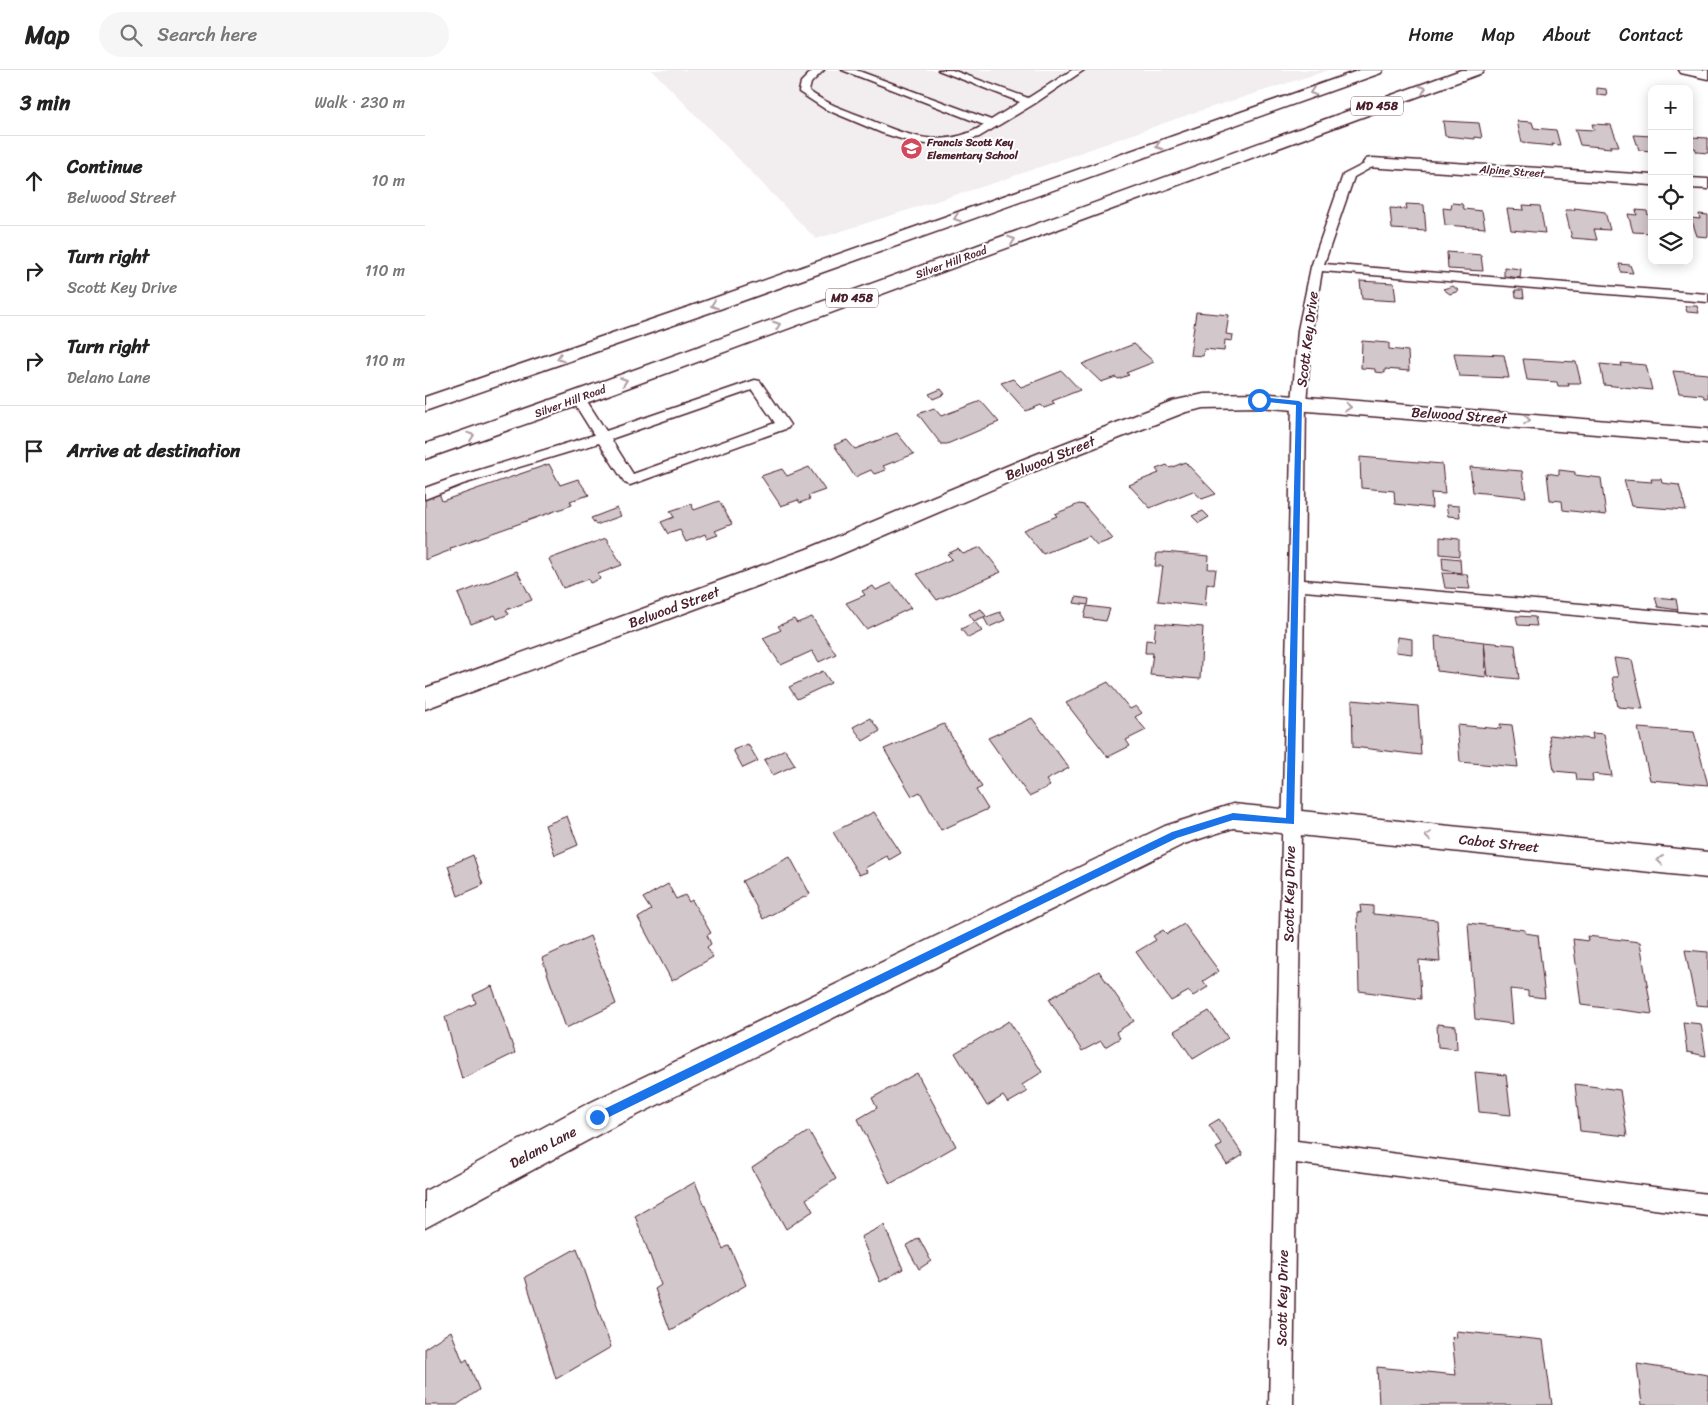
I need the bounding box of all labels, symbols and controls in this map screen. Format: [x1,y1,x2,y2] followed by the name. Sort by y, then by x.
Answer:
[99,12,449,57] search box
[25,14,69,56] text: Map
[157,18,257,51] text: Search here
[1409,19,1454,51] text: Home
[1482,19,1515,51] text: Map
[1543,19,1591,51] text: About
[1619,19,1683,51] text: Contact
[117,21,145,49] icon: search
[20,84,70,122] text: 3 min
[1418,85,1427,95] one-way arrow
[1648,85,1693,265] map controls
[1648,85,1693,130] button: +
[1309,86,1317,96] one-way arrow
[314,88,405,117] text: Walk · 230 m
[1351,97,1403,116] road number: MD 458
[1648,130,1693,175] button: −
[926,133,1019,165] place label: Francis Scott Key Elementary School
[899,136,923,160] school or university icon: Francis Scott Key Elementary School
[1156,140,1164,150] one-way arrow
[67,150,143,183] text: Continue
[1478,160,1546,183] street label: Alpine Street
[372,166,405,195] text: 10 m
[20,167,48,195] icon: ahead
[1648,175,1693,220] button: locate
[67,183,176,212] text: Belwood Street
[953,212,962,222] one-way arrow
[1648,220,1693,265] button: layers
[1007,236,1015,246] one-way arrow
[67,240,149,273] text: Turn right
[913,240,991,284] street label: Silver Hill Road
[365,256,405,285] text: 110 m
[20,257,48,285] icon: right
[67,273,177,302] text: Scott Key Drive
[826,288,878,308] road number: MD 458
[1289,290,1326,388] street label: Scott Key Drive
[710,299,719,309] one-way arrow
[772,321,780,331] one-way arrow
[67,330,149,363] text: Turn right
[365,346,405,375] text: 110 m
[20,347,48,375] icon: right
[557,352,565,362] one-way arrow
[67,363,150,392] text: Delano Lane
[619,377,628,387] one-way arrow
[532,379,610,423] street label: Silver Hill Road
[1248,389,1271,412] route start
[1410,400,1509,431] street label: Belwood Street
[1344,401,1352,412] one-way arrow
[1523,415,1531,426] one-way arrow
[1001,428,1100,488] street label: Belwood Street
[466,432,475,442] one-way arrow
[67,434,240,467] text: Arrive at destination
[20,437,48,465] icon: arrive
[625,579,725,636] street label: Belwood Street
[1458,827,1540,860] street label: Cabot Street
[1424,831,1432,842] one-way arrow
[1276,846,1303,942] street label: Scott Key Drive
[1655,855,1663,866] one-way arrow
[586,1106,609,1129] route end
[505,1119,581,1176] street label: Delano Lane
[1269,1250,1296,1346] street label: Scott Key Drive

